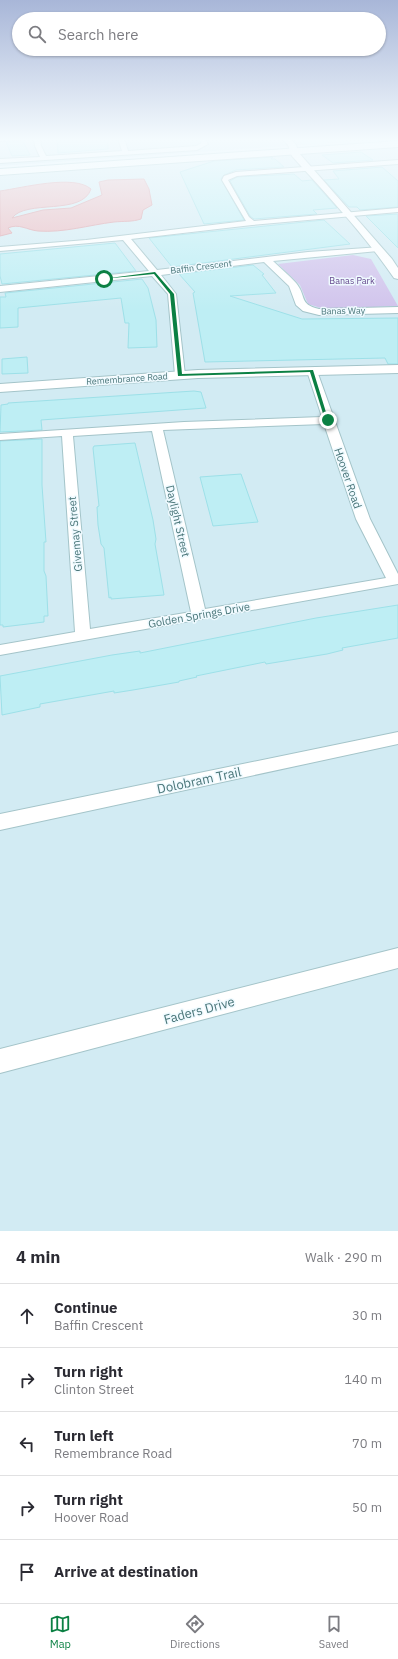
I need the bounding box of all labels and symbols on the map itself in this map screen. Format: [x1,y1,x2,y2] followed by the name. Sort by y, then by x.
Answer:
[170,257,232,276] street label: Baffin Crescent
[95,270,113,288] route start
[329,275,375,286] park label: Banas Park
[321,305,366,316] street label: Banas Way
[86,370,168,387] street label: Remembrance Road
[319,411,337,429] route end
[331,446,365,510] street label: Hoover Road
[163,484,193,558] street label: Daylight Street
[65,496,85,572] street label: Givemay Street
[147,599,251,631] street label: Golden Springs Drive
[155,763,243,798] street label: Dolobram Trail
[162,993,236,1028] street label: Faders Drive

